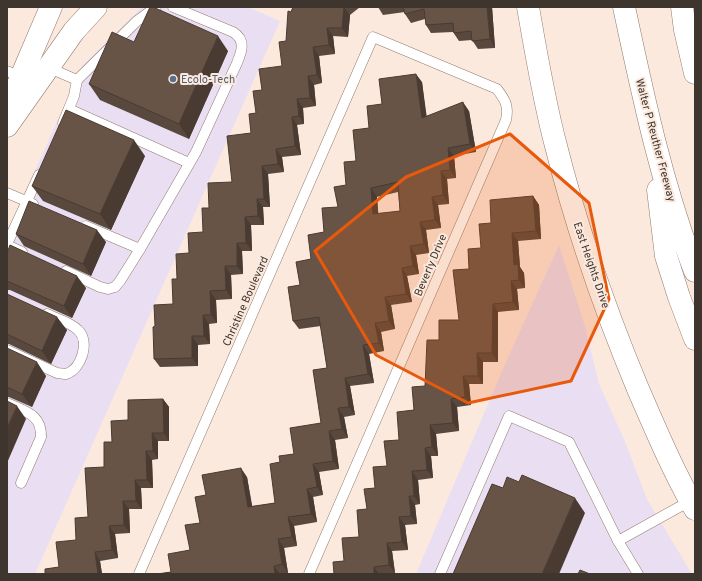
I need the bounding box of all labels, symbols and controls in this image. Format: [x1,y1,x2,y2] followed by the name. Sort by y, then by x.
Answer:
[181,73,235,87] place label: Ecolo-Tech
[168,74,178,84] marker: Ecolo-Tech
[632,77,678,204] street label: Walter P Reuther Freeway
[570,220,612,311] street label: East Heights Drive
[412,232,450,299] street label: Beverly Drive
[220,254,272,349] street label: Christine Boulevard

